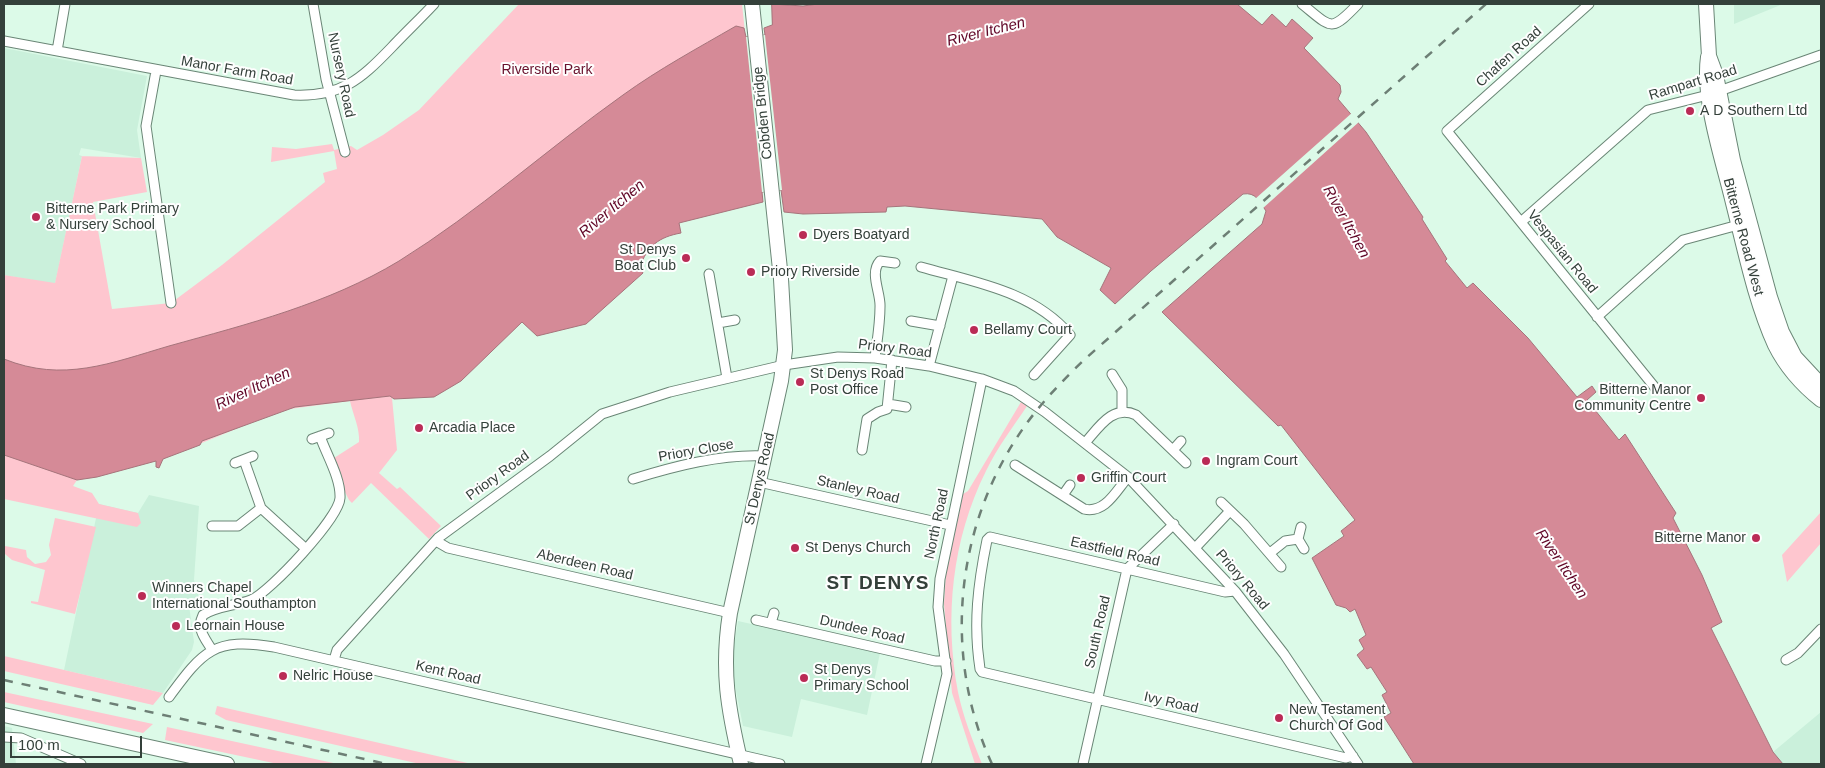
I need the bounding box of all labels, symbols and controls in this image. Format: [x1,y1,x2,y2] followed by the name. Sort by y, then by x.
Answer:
[945,14,1027,50] water label: River Itchen
[1473,23,1545,91] street label: Chafen Road
[324,31,358,119] street label: Nursery Road
[180,53,294,89] street label: Manor Farm Road
[501,62,593,78] park label: Riverside Park
[1647,62,1739,104] street label: Rampart Road
[750,66,776,160] street label: Cobden Bridge
[1700,103,1807,119] place label: A D Southern Ltd
[1684,105,1696,117] marker: A D Southern Ltd
[576,176,648,242] water label: River Itchen
[1719,176,1767,298] street label: Bitterne Road West
[1319,183,1373,261] water label: River Itchen
[46,201,179,233] place label: Bitterne Park Primary & Nursery School
[1523,207,1601,297] street label: Vespasian Road
[30,211,42,223] marker: Bitterne Park Primary & Nursery School
[813,227,909,243] place label: Dyers Boatyard
[797,229,809,241] marker: Dyers Boatyard
[615,242,676,274] place label: St Denys Boat Club
[680,252,692,264] marker: St Denys Boat Club
[761,264,860,280] place label: Priory Riverside
[745,266,757,278] marker: Priory Riverside
[984,322,1072,338] place label: Bellamy Court
[968,324,980,336] marker: Bellamy Court
[857,336,933,362] street label: Priory Road
[213,364,293,414] water label: River Itchen
[810,366,904,398] place label: St Denys Road Post Office
[794,376,806,388] marker: St Denys Road Post Office
[1574,382,1691,414] place label: Bitterne Manor Community Centre
[1695,392,1707,404] marker: Bitterne Manor Community Centre
[429,420,515,436] place label: Arcadia Place
[413,422,425,434] marker: Arcadia Place
[741,431,779,527] street label: St Denys Road
[657,436,735,466] street label: Priory Close
[463,447,533,505] street label: Priory Road
[1216,453,1298,469] place label: Ingram Court
[1200,455,1212,467] marker: Ingram Court
[1091,470,1166,486] place label: Griffin Court
[815,472,901,508] street label: Stanley Road
[1075,472,1087,484] marker: Griffin Court
[921,487,953,561] street label: North Road
[1531,526,1591,602] water label: River Itchen
[1654,530,1746,546] place label: Bitterne Manor
[1750,532,1762,544] marker: Bitterne Manor
[1069,534,1161,570] street label: Eastfield Road
[805,540,911,556] place label: St Denys Church
[789,542,801,554] marker: St Denys Church
[535,546,635,584] street label: Aberdeen Road
[1212,546,1272,614] street label: Priory Road
[825,573,931,595] district label: ST DENYS
[152,580,316,612] place label: Winners Chapel International Southampton
[136,590,148,602] marker: Winners Chapel International Southampton
[1081,594,1115,670] street label: South Road
[818,612,906,648] street label: Dundee Road
[186,618,285,634] place label: Leornain House
[170,620,182,632] marker: Leornain House
[414,657,482,689] street label: Kent Road
[814,662,909,694] place label: St Denys Primary School
[293,668,373,684] place label: Nelric House
[277,670,289,682] marker: Nelric House
[798,672,810,684] marker: St Denys Primary School
[1142,689,1200,717] street label: Ivy Road
[1289,702,1385,734] place label: New Testament Church Of God
[1273,712,1285,724] marker: New Testament Church Of God
[12,726,145,758] scale bar
[18,736,60,753] text: 100 m

